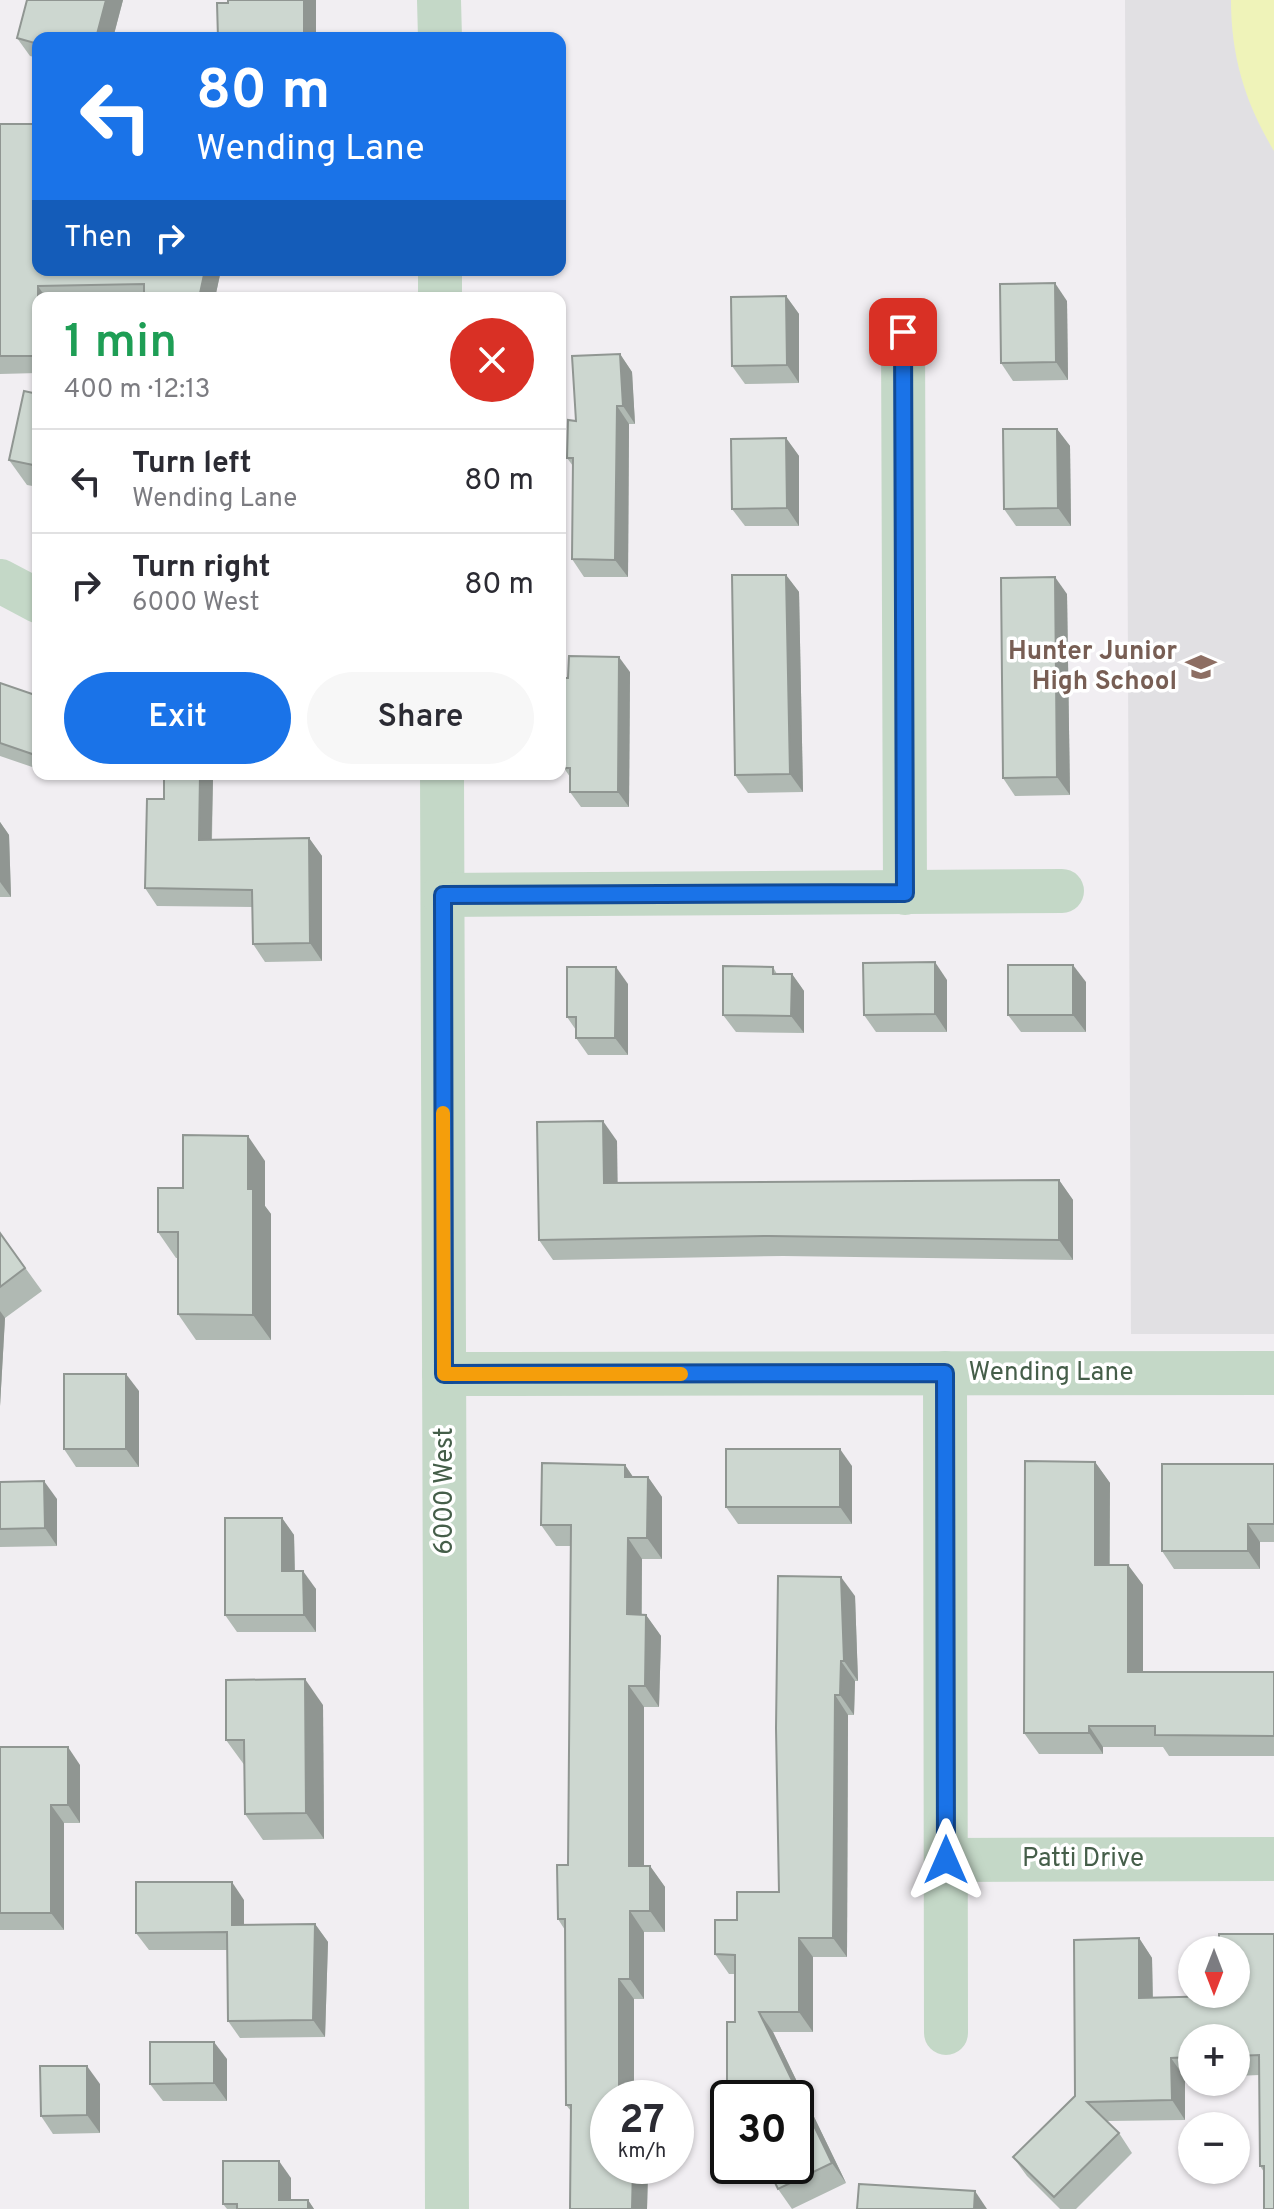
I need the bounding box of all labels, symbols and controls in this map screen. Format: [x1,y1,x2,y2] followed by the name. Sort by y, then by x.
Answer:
[196,58,330,128] text: 80 m
[64,64,168,168] icon: left
[196,127,425,173] text: Wending Lane
[148,216,192,260] icon: right
[64,220,132,257] text: Then
[869,298,937,366] pin
[881,310,925,354] icon: arrive
[64,314,177,374] text: 1 min
[450,318,534,402] button: close
[64,374,210,407] text: 400 m · 12:13
[132,446,252,483] text: Turn left
[64,459,108,503] icon: left
[464,463,534,500] text: 80 m
[132,483,297,516] text: Wending Lane
[132,550,270,587] text: Turn right
[64,563,108,607] icon: right
[464,567,534,604] text: 80 m
[132,587,260,620] text: 6000 West
[1008,636,1177,699] place label: Hunter Junior High School
[1184,650,1218,684] school or university icon: Hunter Junior High School
[64,672,291,764] button: Exit
[307,672,534,764] button: Share
[968,1357,1134,1390] street label: Wending Lane
[429,1427,462,1555] street label: 6000 West
[904,1818,988,1902] position arrow
[1022,1843,1144,1876] street label: Patti Drive
[1178,1936,1250,2008] north arrow
[1178,1936,1250,2184] map controls
[1178,2024,1250,2096] button: +
[710,2080,814,2184] speed limit sign: 30
[619,2097,665,2147] text: 27
[1178,2112,1250,2184] button: −
[618,2139,666,2165] text: km/h

